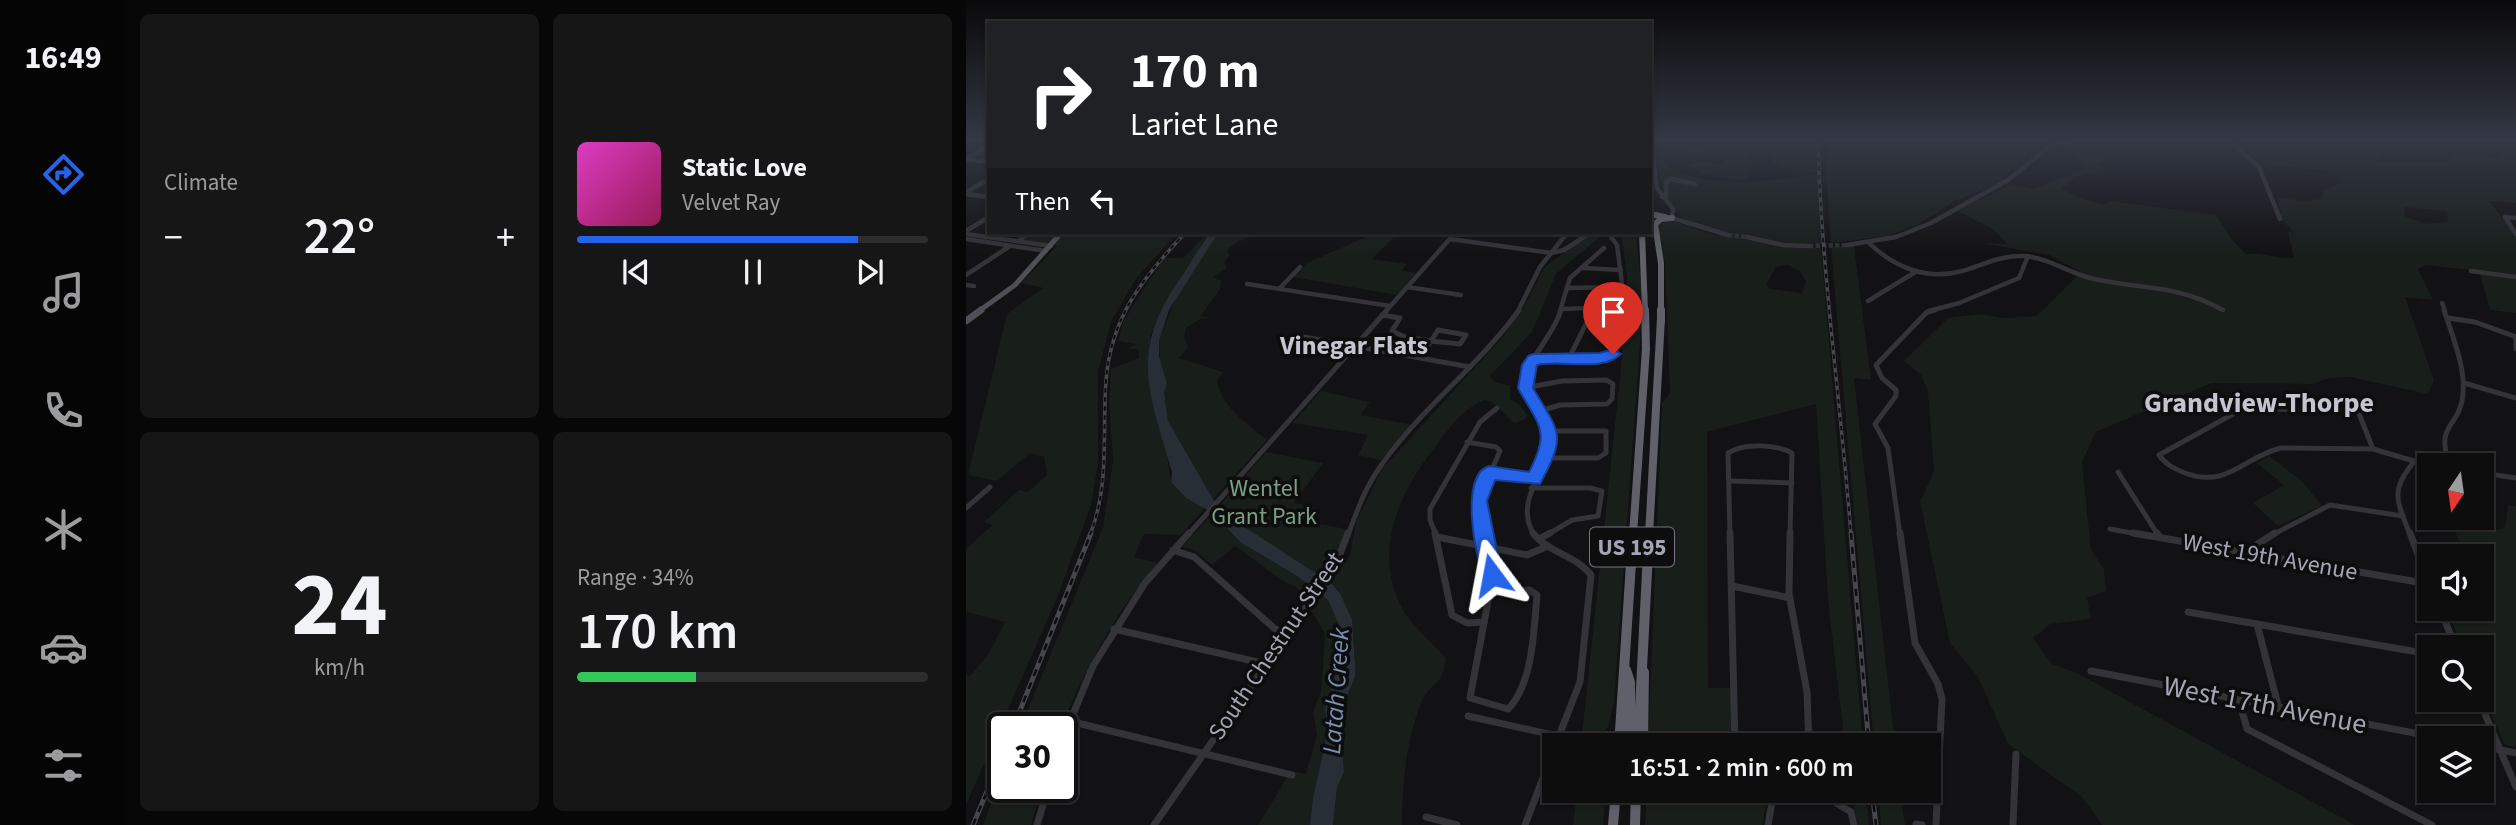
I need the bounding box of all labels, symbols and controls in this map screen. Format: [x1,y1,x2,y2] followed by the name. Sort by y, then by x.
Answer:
[24,35,102,81] text: 16:49
[1130,37,1259,107] text: 170 m
[1015,49,1106,140] icon: right
[1130,102,1278,148] text: Lariet Lane
[682,149,807,186] text: Static Love
[39,150,88,199] icon: directions
[164,166,238,199] text: Climate
[1084,182,1122,220] icon: left
[1015,183,1070,220] text: Then
[682,186,780,219] text: Velvet Ray
[304,200,375,274] text: 22°
[164,211,183,265] text: −
[496,211,515,265] text: +
[617,253,655,291] icon: previous
[734,253,772,291] icon: pause
[851,253,889,291] icon: next
[39,268,88,317] icon: music
[1583,282,1643,354] pin
[1594,293,1632,331] icon: arrive
[1279,327,1428,364] district label: Vinegar Flats
[2144,383,2374,423] district label: Grandview-Thorpe
[39,386,88,435] icon: phone
[2417,453,2494,530] north arrow
[2417,453,2494,803] map controls
[1211,471,1317,534] park label: Wentel Grant Park
[39,505,88,554] icon: climate
[2180,524,2360,590] street label: West 19th Avenue
[1590,527,1674,566] road number: US 195
[1455,538,1529,612] position arrow
[291,541,388,670] text: 24
[2417,544,2494,621] button: sound
[1200,545,1352,747] street label: South Chestnut Street
[577,561,694,594] text: Range · 34%
[577,595,738,669] text: 170 km
[39,623,88,672] icon: car
[1313,626,1359,756] water label: Latah Creek
[2417,635,2494,712] button: search
[314,651,365,684] text: km/h
[2160,666,2370,744] street label: West 17th Avenue
[987,712,1078,803] speed limit sign: 30
[2417,726,2494,803] button: layers
[39,741,88,790] icon: filters
[1629,749,1854,786] text: 16:51 · 2 min · 600 m

